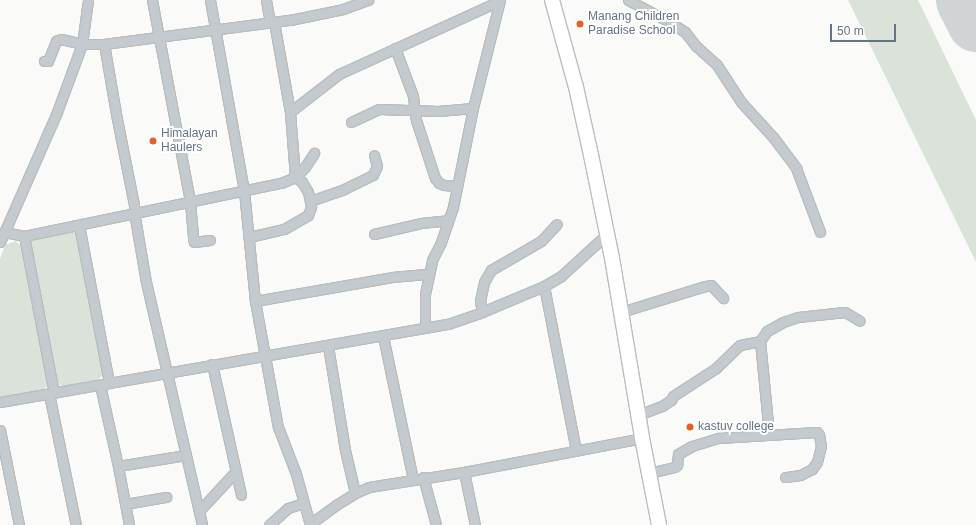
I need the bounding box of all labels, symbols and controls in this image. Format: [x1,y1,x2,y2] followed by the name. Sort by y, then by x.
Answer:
[588,10,679,38] place label: Manang Children Paradise School
[832,16,898,42] scale bar
[575,19,585,29] marker: Manang Children Paradise School
[837,24,864,38] text: 50 m
[161,127,218,155] place label: Himalayan Haulers
[148,136,158,146] marker: Himalayan Haulers
[698,420,774,434] place label: kastuv college
[685,422,695,432] marker: kastuv college

